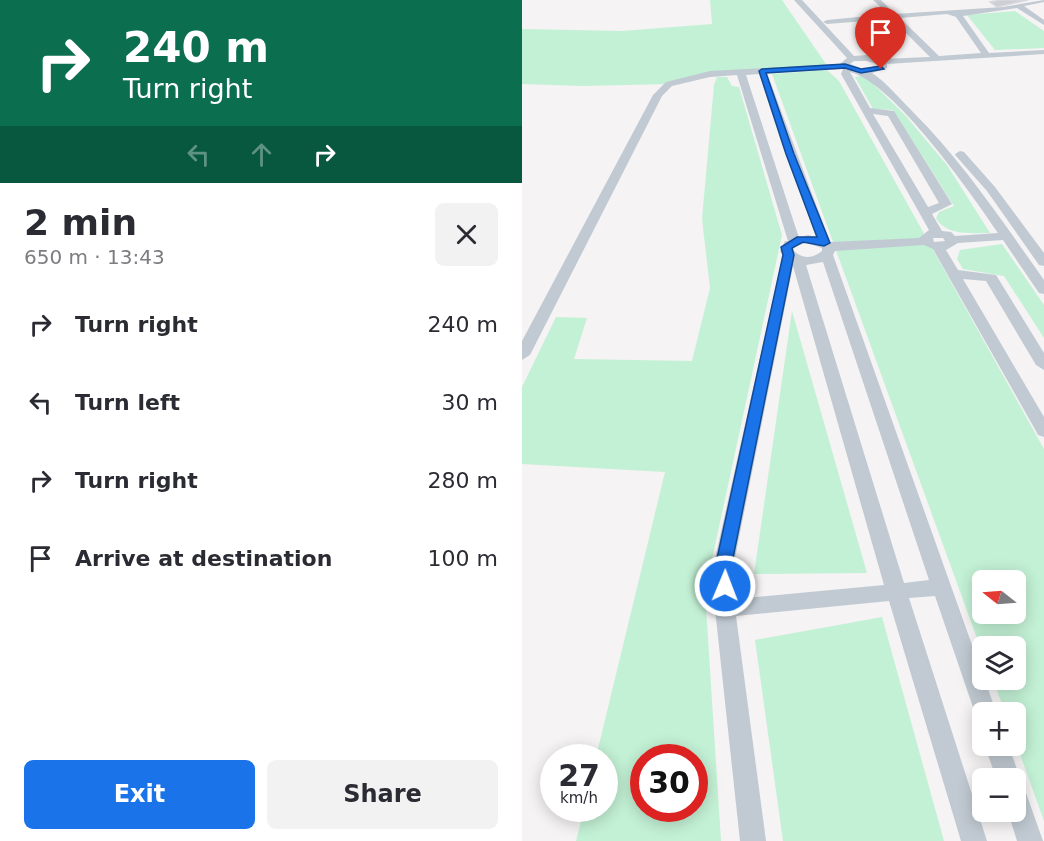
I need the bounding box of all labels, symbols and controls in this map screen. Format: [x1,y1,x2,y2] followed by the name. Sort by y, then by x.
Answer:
[855,7,906,69] pin
[864,16,897,49] icon: arrive
[123,23,269,72] text: 240 m
[24,24,102,102] icon: right
[123,73,252,104] text: Turn right
[182,138,215,171] icon: left
[245,138,278,171] icon: ahead
[308,138,341,171] icon: right
[24,202,137,243] text: 2 min
[435,203,498,266] button: close
[24,245,165,269] text: 650 m · 13:43
[24,308,57,341] icon: right
[75,312,198,337] text: Turn right
[428,312,498,337] text: 240 m
[24,386,57,419] icon: left
[75,390,180,415] text: Turn left
[442,390,498,415] text: 30 m
[24,464,57,497] icon: right
[75,468,198,493] text: Turn right
[428,468,498,493] text: 280 m
[24,542,57,575] icon: arrive
[75,546,332,571] text: Arrive at destination
[428,546,498,571] text: 100 m
[693,554,757,618] position arrow
[972,570,1026,624] north arrow
[972,570,1026,822] map controls
[972,636,1026,690] button: layers
[972,702,1026,756] button: +
[630,744,708,822] speed limit sign: 30
[558,758,600,793] text: 27
[24,760,255,829] button: Exit
[267,760,498,829] button: Share
[972,768,1026,822] button: −
[560,789,598,807] text: km/h

